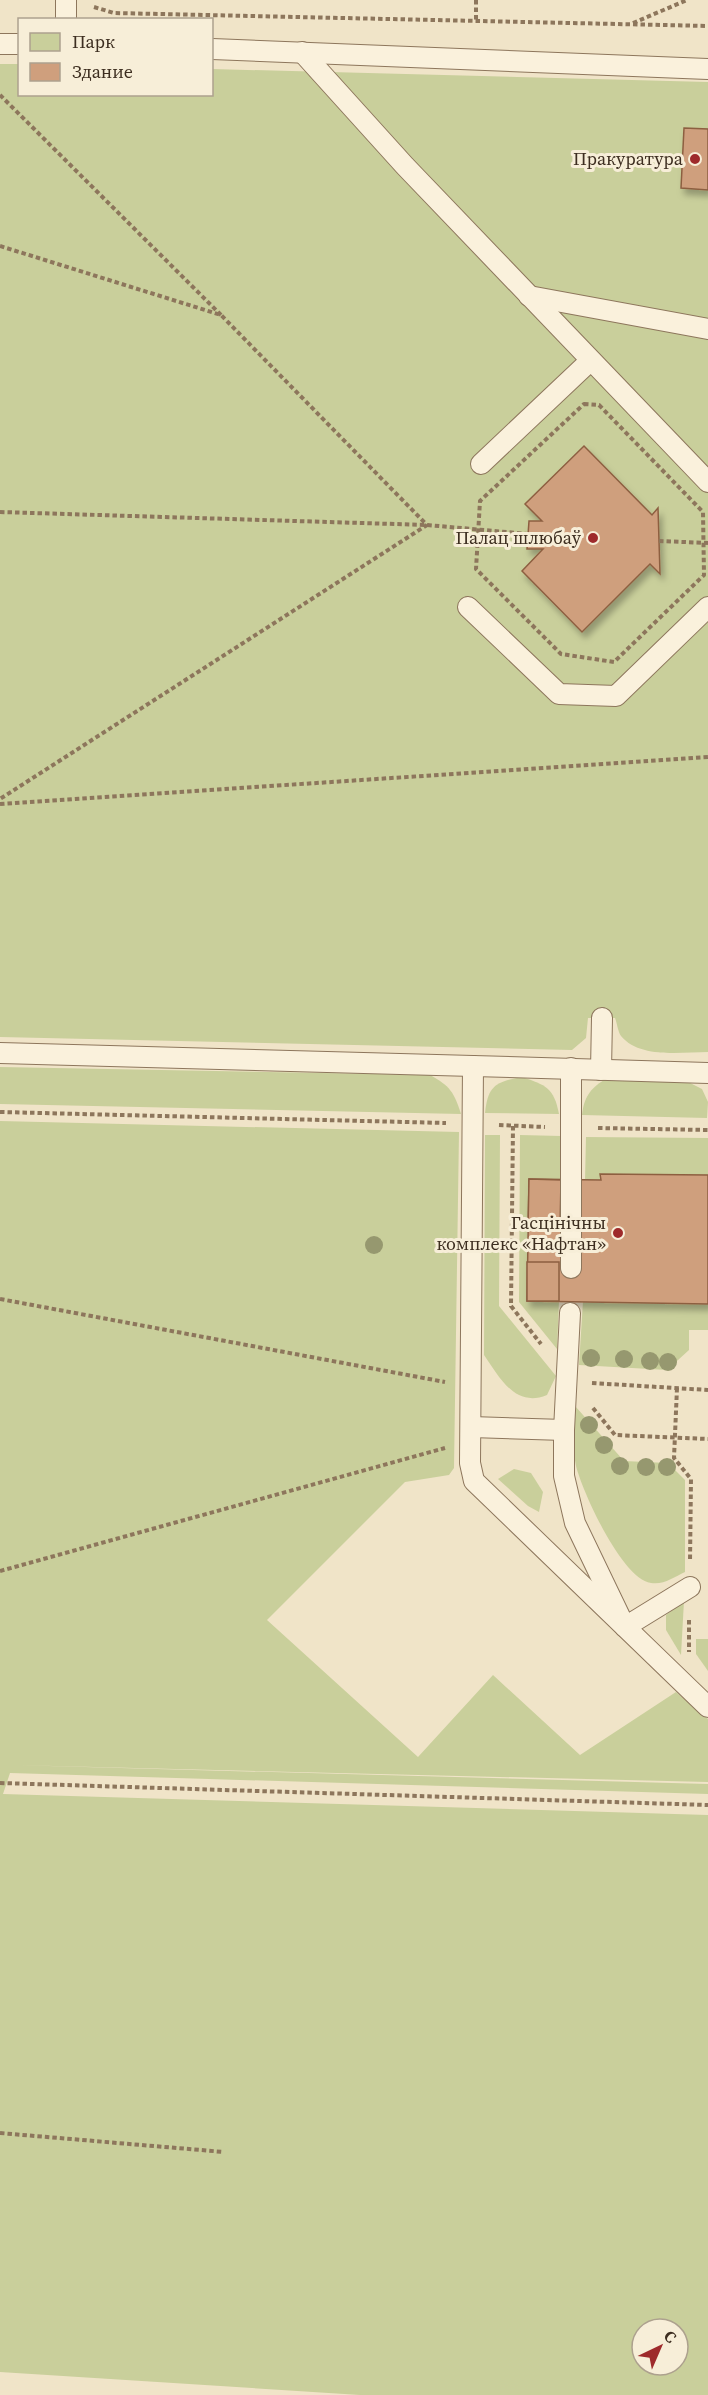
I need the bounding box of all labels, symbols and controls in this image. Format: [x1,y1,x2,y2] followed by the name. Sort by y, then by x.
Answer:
[18,18,213,96] legend
[72,29,115,54] text: Парк
[72,59,133,84] text: Здание
[573,146,684,171] place label: Пракуратура
[688,152,702,166] marker: Пракуратура
[455,525,582,550] place label: Палац шлюбаў
[586,531,600,545] marker: Палац шлюбаў
[436,1210,606,1256] place label: Гасцінічны комплекс «Нафтан»
[611,1226,625,1240] marker: Гасцінічны комплекс «Нафтан»
[630,2317,690,2377] north arrow
[659,2325,682,2348] text: С

